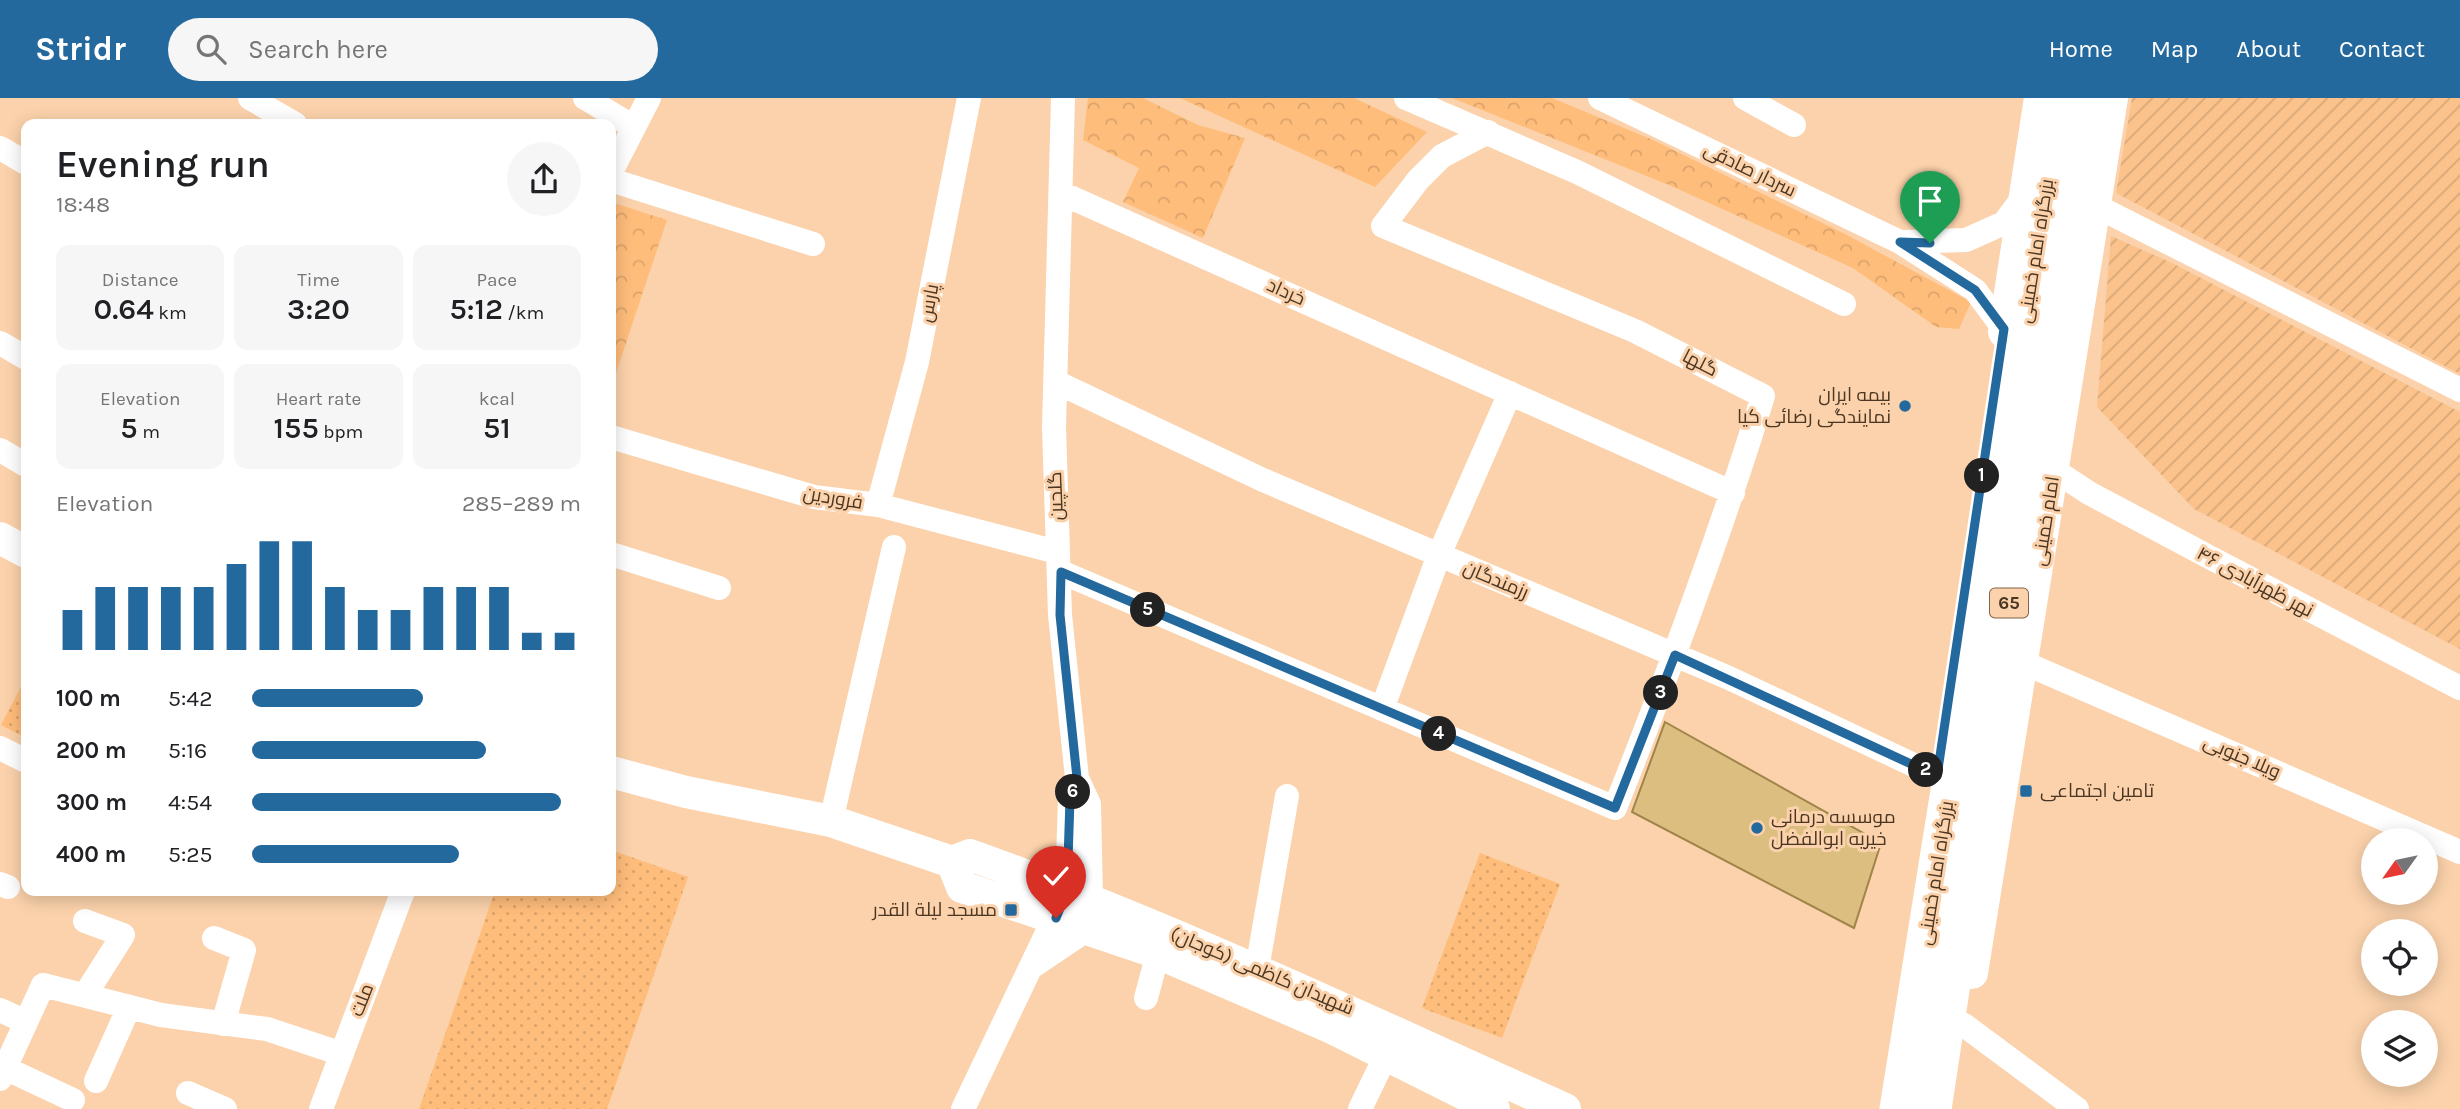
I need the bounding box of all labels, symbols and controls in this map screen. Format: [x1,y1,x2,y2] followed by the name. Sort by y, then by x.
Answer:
[168,18,658,81] search box
[35,30,126,68] text: Stridr
[192,30,230,68] icon: search
[248,34,388,65] text: Search here
[2049,35,2113,63] text: Home
[2151,35,2198,63] text: Map
[2236,35,2301,63] text: About
[2339,35,2425,63] text: Contact
[1700,138,1800,202] street label: سردار صادقی
[56,142,270,187] text: Evening run
[507,142,581,216] button: share
[1900,171,1960,243] pin
[2014,177,2060,325] street label: بزرگراه امام خمینی
[1911,182,1949,220] icon: arrive
[56,191,110,218] text: 18:48
[102,269,179,291] text: Distance
[297,269,340,291] text: Time
[477,269,517,291] text: Pace
[1263,274,1309,310] street label: خرداد
[915,282,944,324] street label: پارس
[94,291,154,327] text: 0.64
[287,291,350,327] text: 3:20
[449,291,503,327] text: 5:12
[154,302,187,324] text: km
[503,302,544,324] text: /km
[1679,345,1721,381] street label: گلها
[1737,384,1891,428] place label: بیمه ایران نمایندگی رضائی کيا
[100,388,180,410] text: Elevation
[276,388,361,410] text: Heart rate
[479,388,515,410] text: kcal
[1897,398,1913,414] marker: بیمه ایران نمایندگی رضائی کيا
[120,410,138,446] text: 5
[274,410,319,446] text: 155
[483,410,511,446] text: 51
[138,421,160,443] text: m
[319,421,363,443] text: bpm
[1965,458,2000,494] pin: 1
[1978,464,1985,486] text: 1
[1044,471,1069,521] street label: گلچین
[2028,475,2066,568] street label: امام خمینی
[801,482,865,514] street label: فروردین
[56,490,153,517] text: Elevation
[462,490,581,517] text: 285–289 m
[2193,542,2317,622] street label: نهر ظهرآبادی ۴۶
[1460,556,1532,604] street label: رزمندگان
[1990,588,2028,618] road number: 65
[1130,592,1166,628] pin: 5
[1142,598,1153,620] text: 5
[1644,676,1678,710] pin: 3
[1655,681,1666,703] text: 3
[56,685,121,712] text: 100 m
[168,685,212,712] text: 5:42
[1422,716,1456,752] pin: 4
[1433,722,1444,744] text: 4
[2200,731,2284,783] street label: ویلا جنوبی
[56,737,127,764] text: 200 m
[168,737,207,764] text: 5:16
[1909,752,1944,788] pin: 2
[1920,758,1931,780] text: 2
[1056,774,1090,810] pin: 6
[1067,780,1078,802] text: 6
[2040,780,2154,802] place label: تامین اجتماعی
[2018,783,2034,799] marker: تامین اجتماعی
[56,789,127,816] text: 300 m
[168,789,212,816] text: 4:54
[1914,799,1960,947] street label: بزرگراه امام خمینی
[1771,806,1896,850] place label: موسسه درمانی خیریه ابوالفضل
[1749,820,1765,836] marker: موسسه درمانی خیریه ابوالفضل
[2361,828,2438,905] north arrow
[2361,828,2438,1087] map controls
[56,841,126,868] text: 400 m
[168,841,213,868] text: 5:25
[1026,846,1086,918] pin
[1037,857,1075,895] icon: check
[872,899,997,921] place label: مسجد لیلة القدر
[1003,902,1019,918] marker: مسجد لیلة القدر
[2361,919,2438,996] button: locate
[1167,922,1357,1020] street label: شهیدان کاظمی (کوجان)
[346,980,378,1020] street label: ملت
[2361,1010,2438,1087] button: layers

